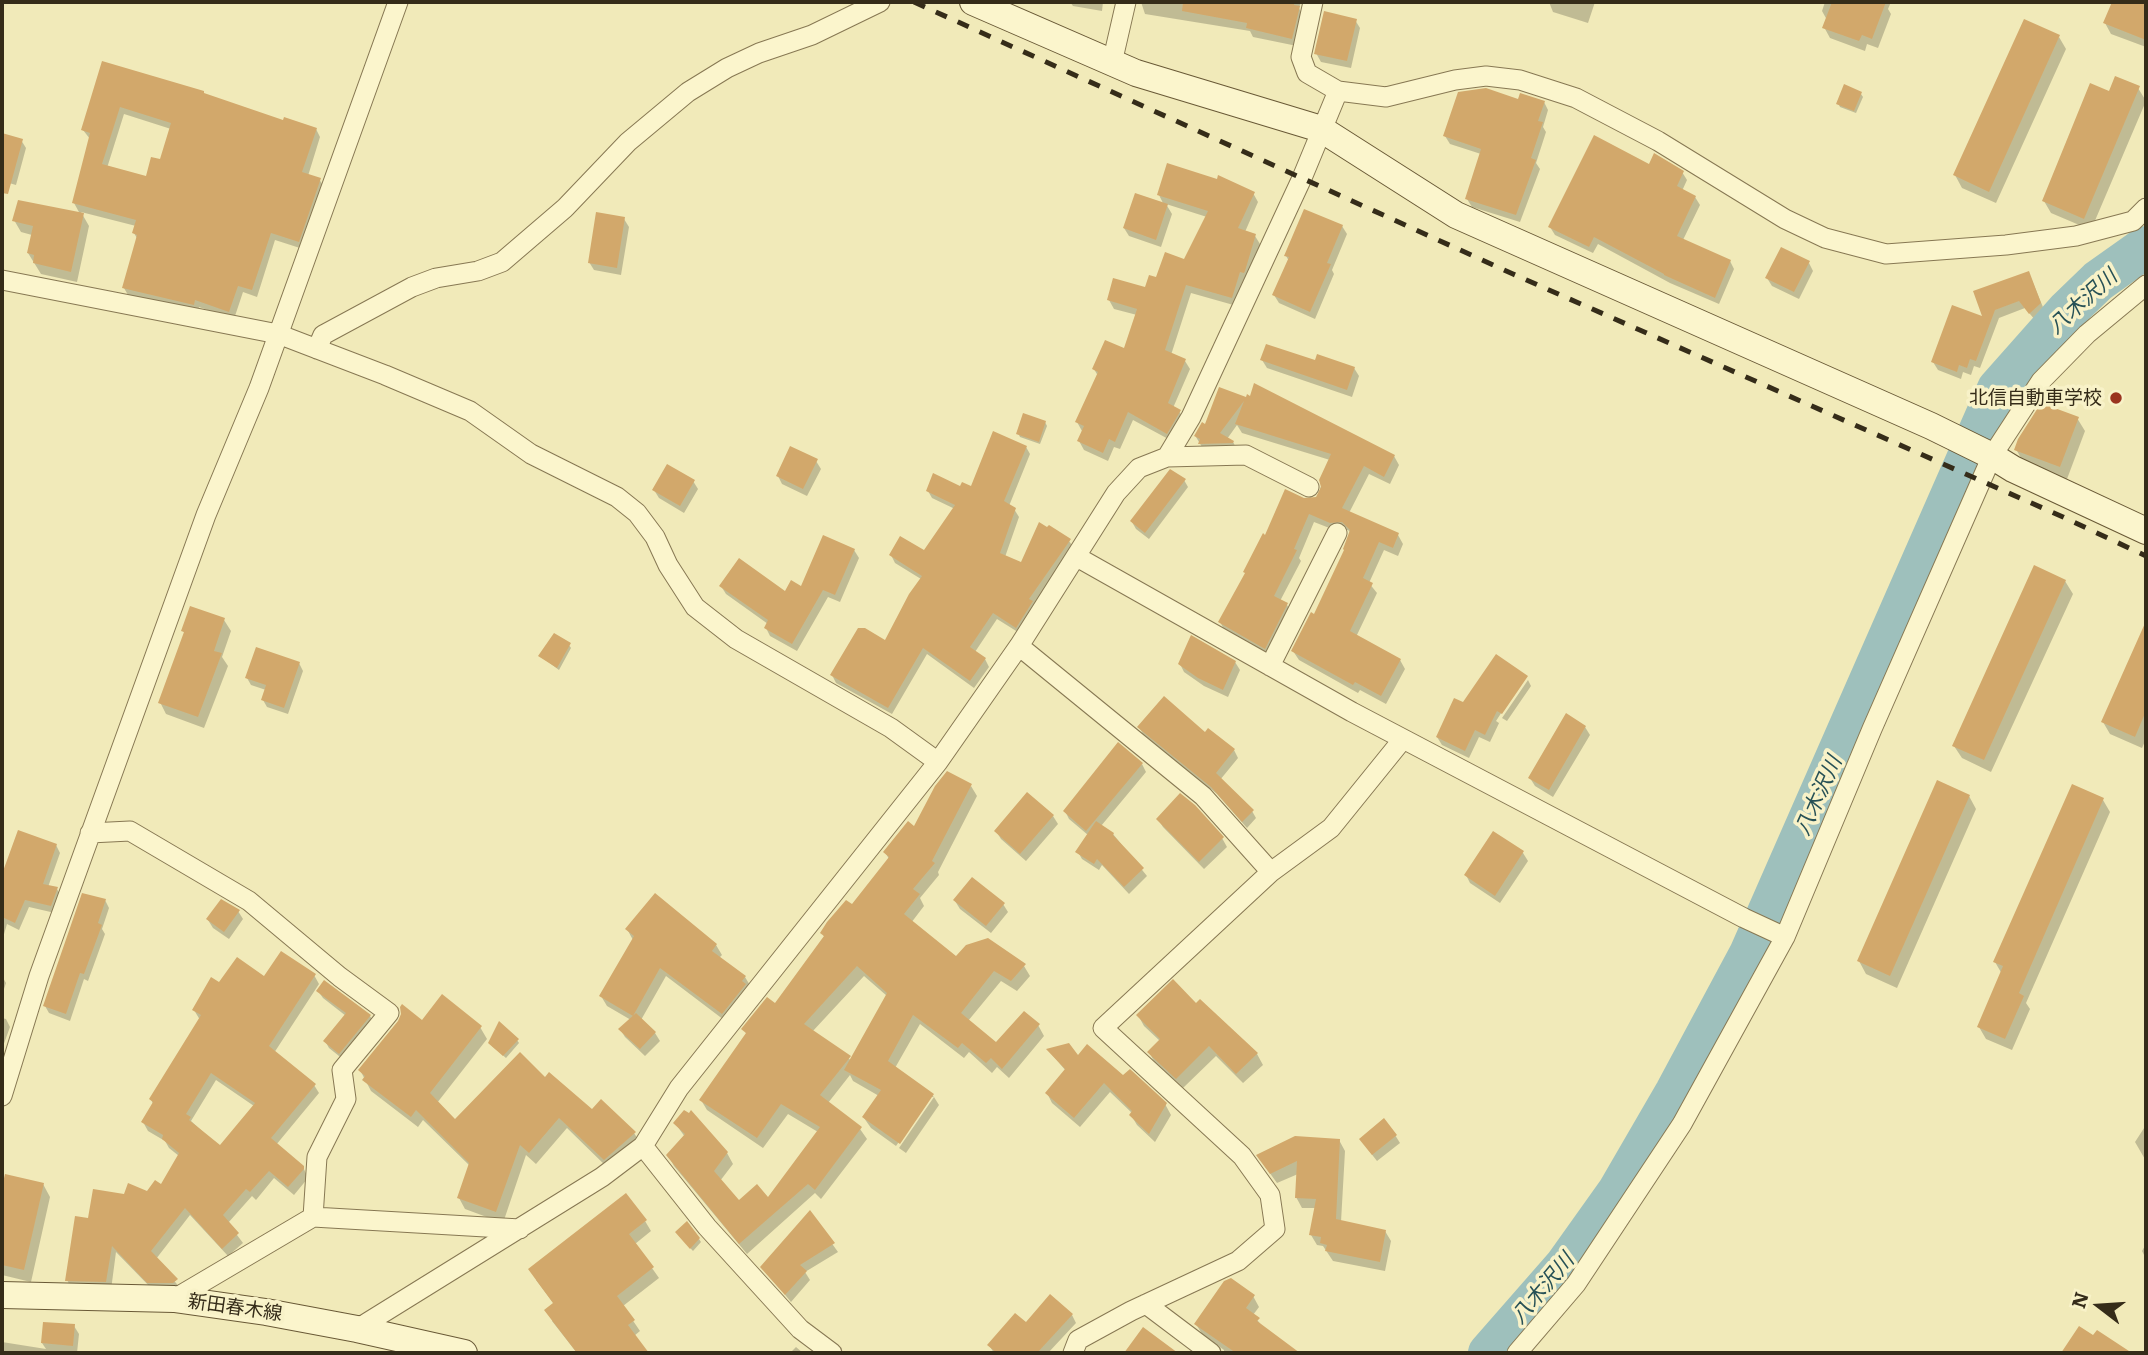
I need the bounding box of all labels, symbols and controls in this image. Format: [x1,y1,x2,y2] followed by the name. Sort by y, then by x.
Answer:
[2043,265,2123,339] water label: 八木沢川
[1969,387,2102,409] place label: 北信自動車学校
[2108,390,2124,406] marker: 北信自動車学校
[1790,753,1848,839] water label: 八木沢川
[1506,1249,1580,1329] water label: 八木沢川
[2064,1271,2134,1341] north arrow
[2063,1288,2095,1312] text: N
[186,1290,284,1326] street label: 新田春木線

